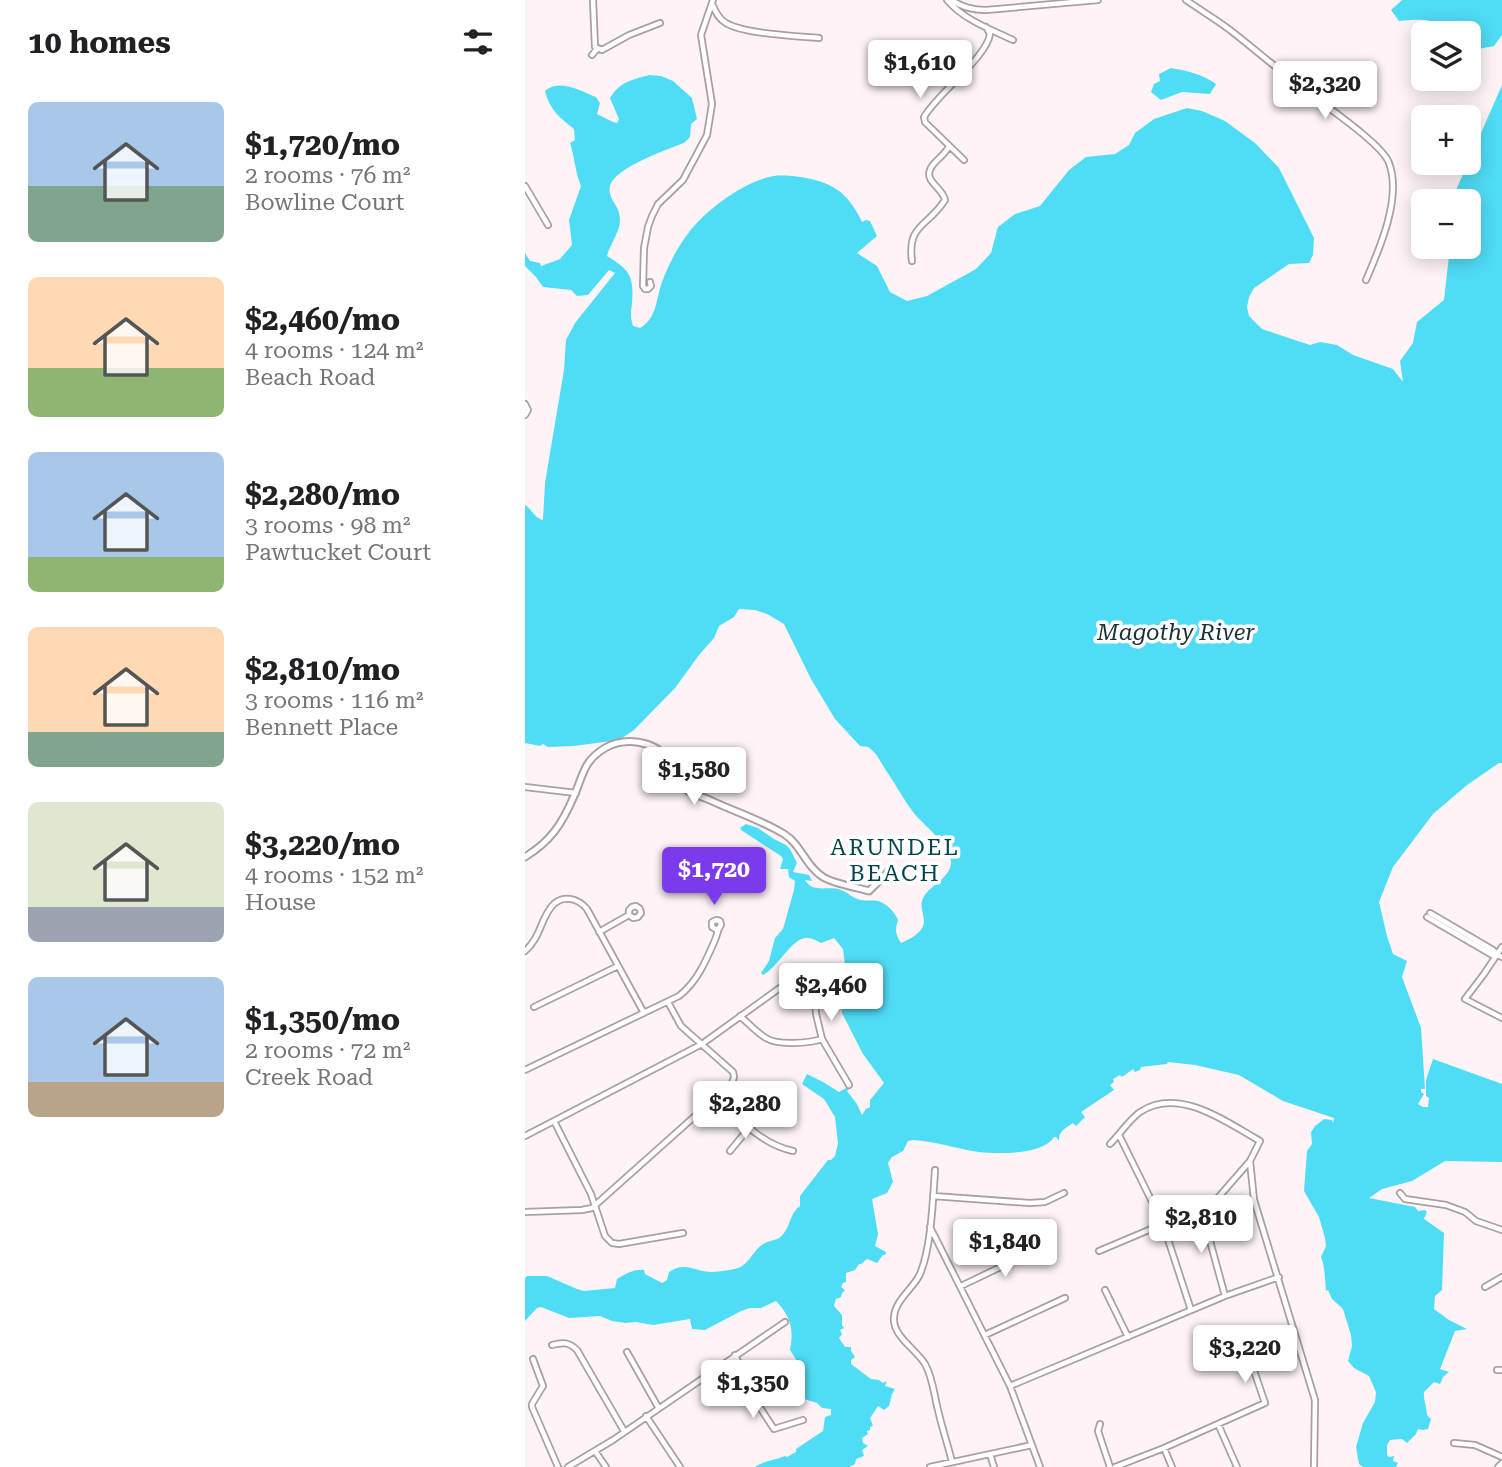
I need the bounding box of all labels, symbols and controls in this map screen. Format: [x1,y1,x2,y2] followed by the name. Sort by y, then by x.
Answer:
[1411,21,1481,259] map controls
[1411,21,1481,91] button: layers
[459,23,497,61] icon: filters
[28,25,171,60] text: 10 homes
[863,41,977,100] pin: $1,610
[884,49,956,76] text: $1,610
[1268,61,1382,121] pin: $2,320
[1289,70,1361,97] text: $2,320
[1411,105,1481,175] button: +
[245,127,400,162] text: $1,720/mo
[84,130,168,214] icon: home
[245,162,411,189] text: 2 rooms · 76 m²
[245,189,404,216] text: Bowline Court
[1411,189,1481,259] button: −
[245,302,400,337] text: $2,460/mo
[84,305,168,389] icon: home
[245,337,423,364] text: 4 rooms · 124 m²
[245,364,375,391] text: Beach Road
[245,477,400,512] text: $2,280/mo
[84,480,168,564] icon: home
[245,512,411,539] text: 3 rooms · 98 m²
[245,539,431,566] text: Pawtucket Court
[1096,619,1255,646] water label: Magothy River
[245,652,400,687] text: $2,810/mo
[84,655,168,739] icon: home
[245,687,423,714] text: 3 rooms · 116 m²
[245,714,398,741] text: Bennett Place
[637,748,751,807] pin: $1,580
[658,756,730,783] text: $1,580
[245,827,400,862] text: $3,220/mo
[84,830,168,914] icon: home
[830,834,960,887] district label: ARUNDEL BEACH
[657,848,771,907] pin: $1,720
[678,856,750,883] text: $1,720
[245,862,423,889] text: 4 rooms · 152 m²
[245,889,316,916] text: House
[774,964,888,1023] pin: $2,460
[795,972,867,999] text: $2,460
[245,1002,400,1037] text: $1,350/mo
[84,1005,168,1089] icon: home
[245,1037,411,1064] text: 2 rooms · 72 m²
[245,1064,373,1091] text: Creek Road
[688,1082,802,1141] pin: $2,280
[709,1090,781,1117] text: $2,280
[1144,1196,1258,1255] pin: $2,810
[1165,1204,1237,1231] text: $2,810
[948,1220,1062,1279] pin: $1,840
[969,1228,1041,1255] text: $1,840
[1188,1326,1302,1385] pin: $3,220
[1209,1334,1281,1361] text: $3,220
[696,1360,810,1420] pin: $1,350
[717,1369,789,1396] text: $1,350

